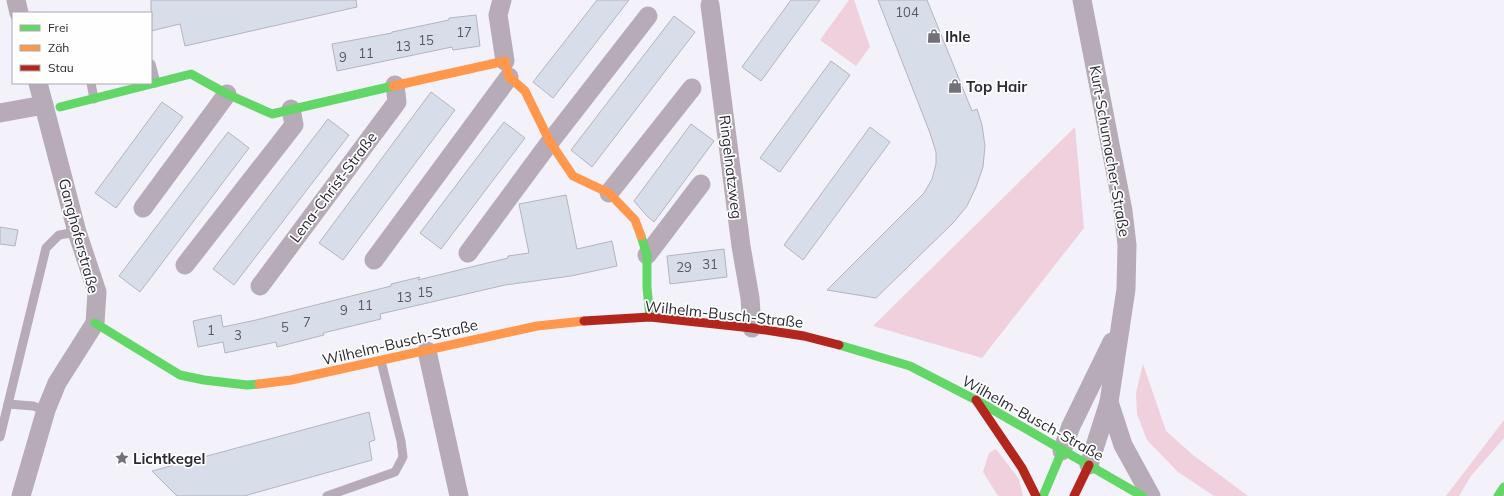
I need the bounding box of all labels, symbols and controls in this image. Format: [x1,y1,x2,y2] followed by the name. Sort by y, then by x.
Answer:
[895,4,919,20] house number: 104
[12,12,152,84] legend
[48,20,68,35] text: Frei
[456,24,472,40] house number: 17
[945,27,970,46] place label: Ihle
[926,28,942,44] shop icon: Ihle
[418,32,434,48] house number: 15
[395,38,411,54] house number: 13
[48,40,69,55] text: Zäh
[358,45,374,61] house number: 11
[339,49,347,65] house number: 9
[48,60,74,75] text: Stau
[1086,64,1134,238] street label: Kurt-Schumacher-Straße
[966,77,1027,96] place label: Top Hair
[947,78,963,94] shop icon: Top Hair
[715,114,747,220] street label: Ringelnatzweg
[285,128,381,246] street label: Lena-Christ-Straße
[55,176,103,296] street label: Ganghoferstraße
[702,256,718,272] house number: 31
[676,259,692,275] house number: 29
[417,284,433,300] house number: 15
[396,289,412,305] house number: 13
[644,296,804,332] street label: Wilhelm-Busch-Straße
[357,297,373,313] house number: 11
[340,302,348,318] house number: 9
[303,314,311,330] house number: 7
[320,315,480,369] street label: Wilhelm-Busch-Straße
[281,319,289,335] house number: 5
[207,322,215,338] house number: 1
[234,327,242,343] house number: 3
[959,371,1107,465] street label: Wilhelm-Busch-Straße
[133,449,205,468] place label: Lichtkegel
[114,450,130,466] place icon: Lichtkegel

